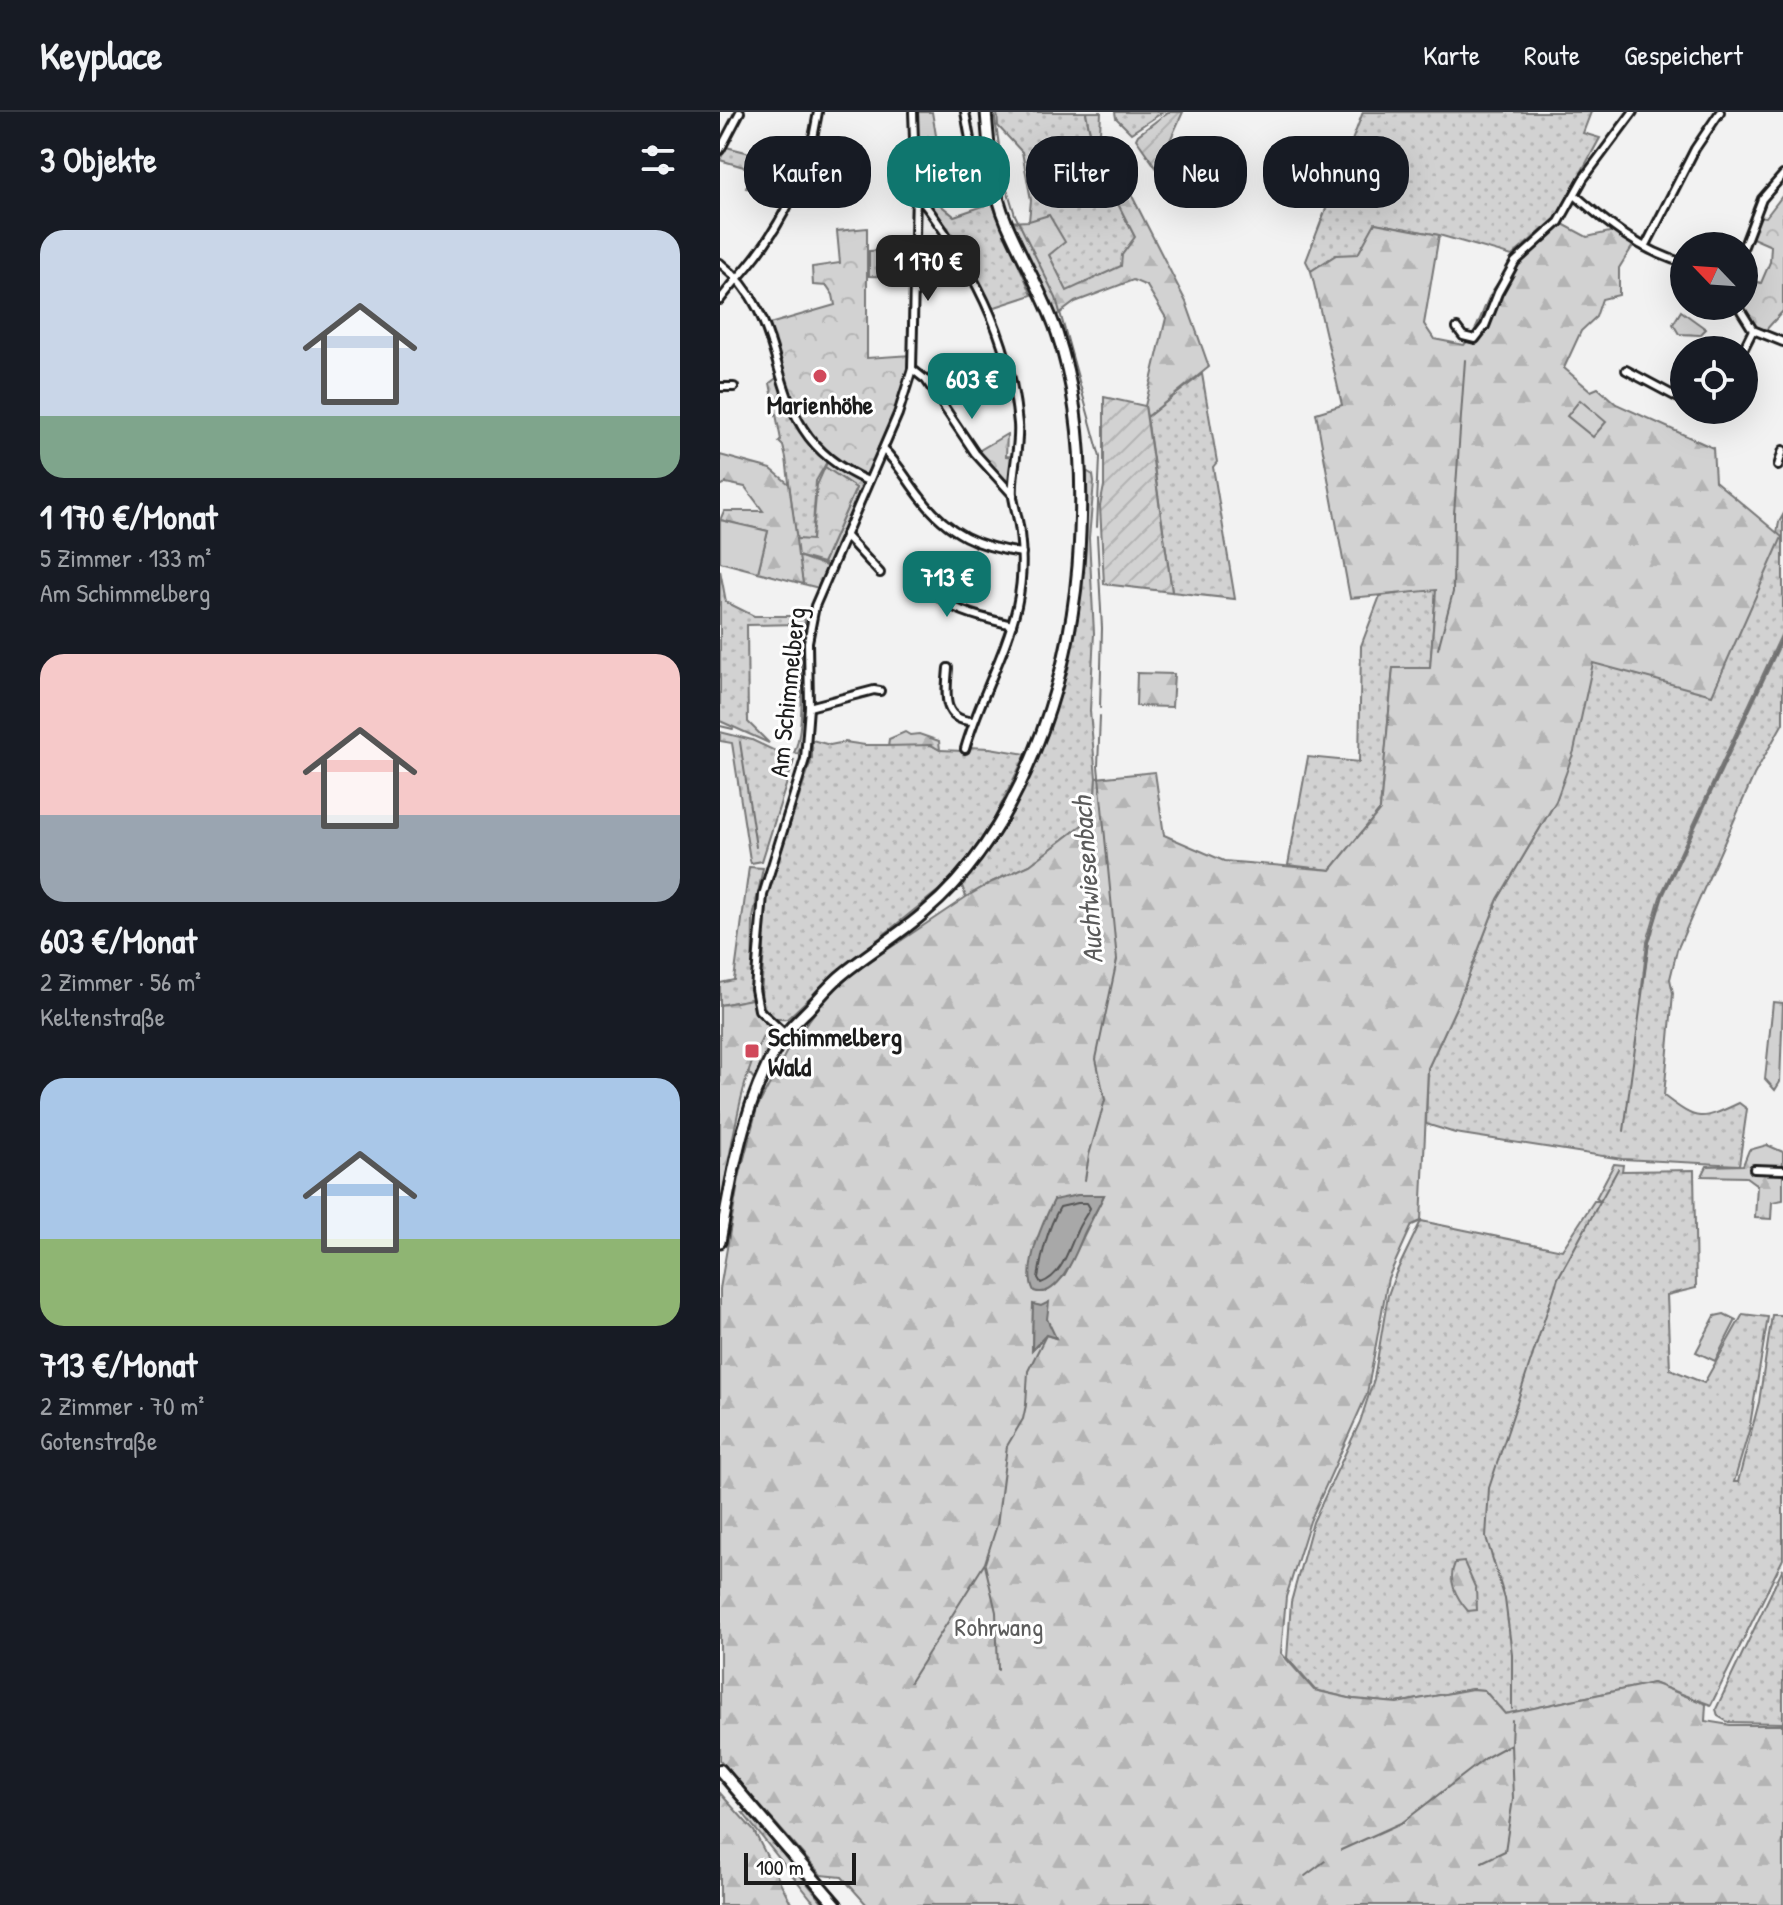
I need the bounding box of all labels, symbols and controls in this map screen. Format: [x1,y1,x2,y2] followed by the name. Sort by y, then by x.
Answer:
[40,29,162,81] text: Keyplace
[1423,36,1480,74] text: Karte
[1524,36,1580,74] text: Route
[1624,36,1743,74] text: Gespeichert
[744,136,871,208] chip: Kaufen
[887,136,1010,208] chip: Mieten
[1026,136,1138,208] chip: Filter
[1154,136,1247,208] chip: Neu
[1263,136,1409,208] chip: Wohnung
[40,137,157,183] text: 3 Objekte
[636,138,680,182] icon: filters
[1670,232,1758,320] north arrow
[1670,232,1758,424] map controls
[854,235,1002,303] pin: 1 170 €
[894,243,962,278] text: 1 170 €
[288,282,432,426] icon: home
[1670,336,1758,424] button: locate
[916,353,1028,421] pin: 603 €
[946,361,998,396] text: 603 €
[811,367,829,385] marker: Marienhöhe
[767,387,874,422] place label: Marienhöhe
[40,494,217,540] text: 1 170 €/Monat
[40,540,211,575] text: 5 Zimmer · 133 m²
[891,551,1003,619] pin: 713 €
[921,559,973,594] text: 713 €
[40,575,210,610] text: Am Schimmelberg
[761,605,813,779] street label: Am Schimmelberg
[288,706,432,850] icon: home
[1062,793,1112,965] water label: Auchtwiesenbach
[40,918,197,964] text: 603 €/Monat
[40,964,201,999] text: 2 Zimmer · 56 m²
[40,999,165,1034] text: Keltenstraße
[768,1019,902,1084] place label: Schimmelberg Wald
[743,1042,761,1060] marker: Schimmelberg Wald
[288,1130,432,1274] icon: home
[40,1342,197,1388] text: 713 €/Monat
[40,1388,204,1423] text: 2 Zimmer · 70 m²
[40,1423,157,1458] text: Gotenstraße
[955,1609,1043,1644] park label: Rohrwang
[744,1849,856,1885] scale bar
[756,1852,804,1882] text: 100 m

